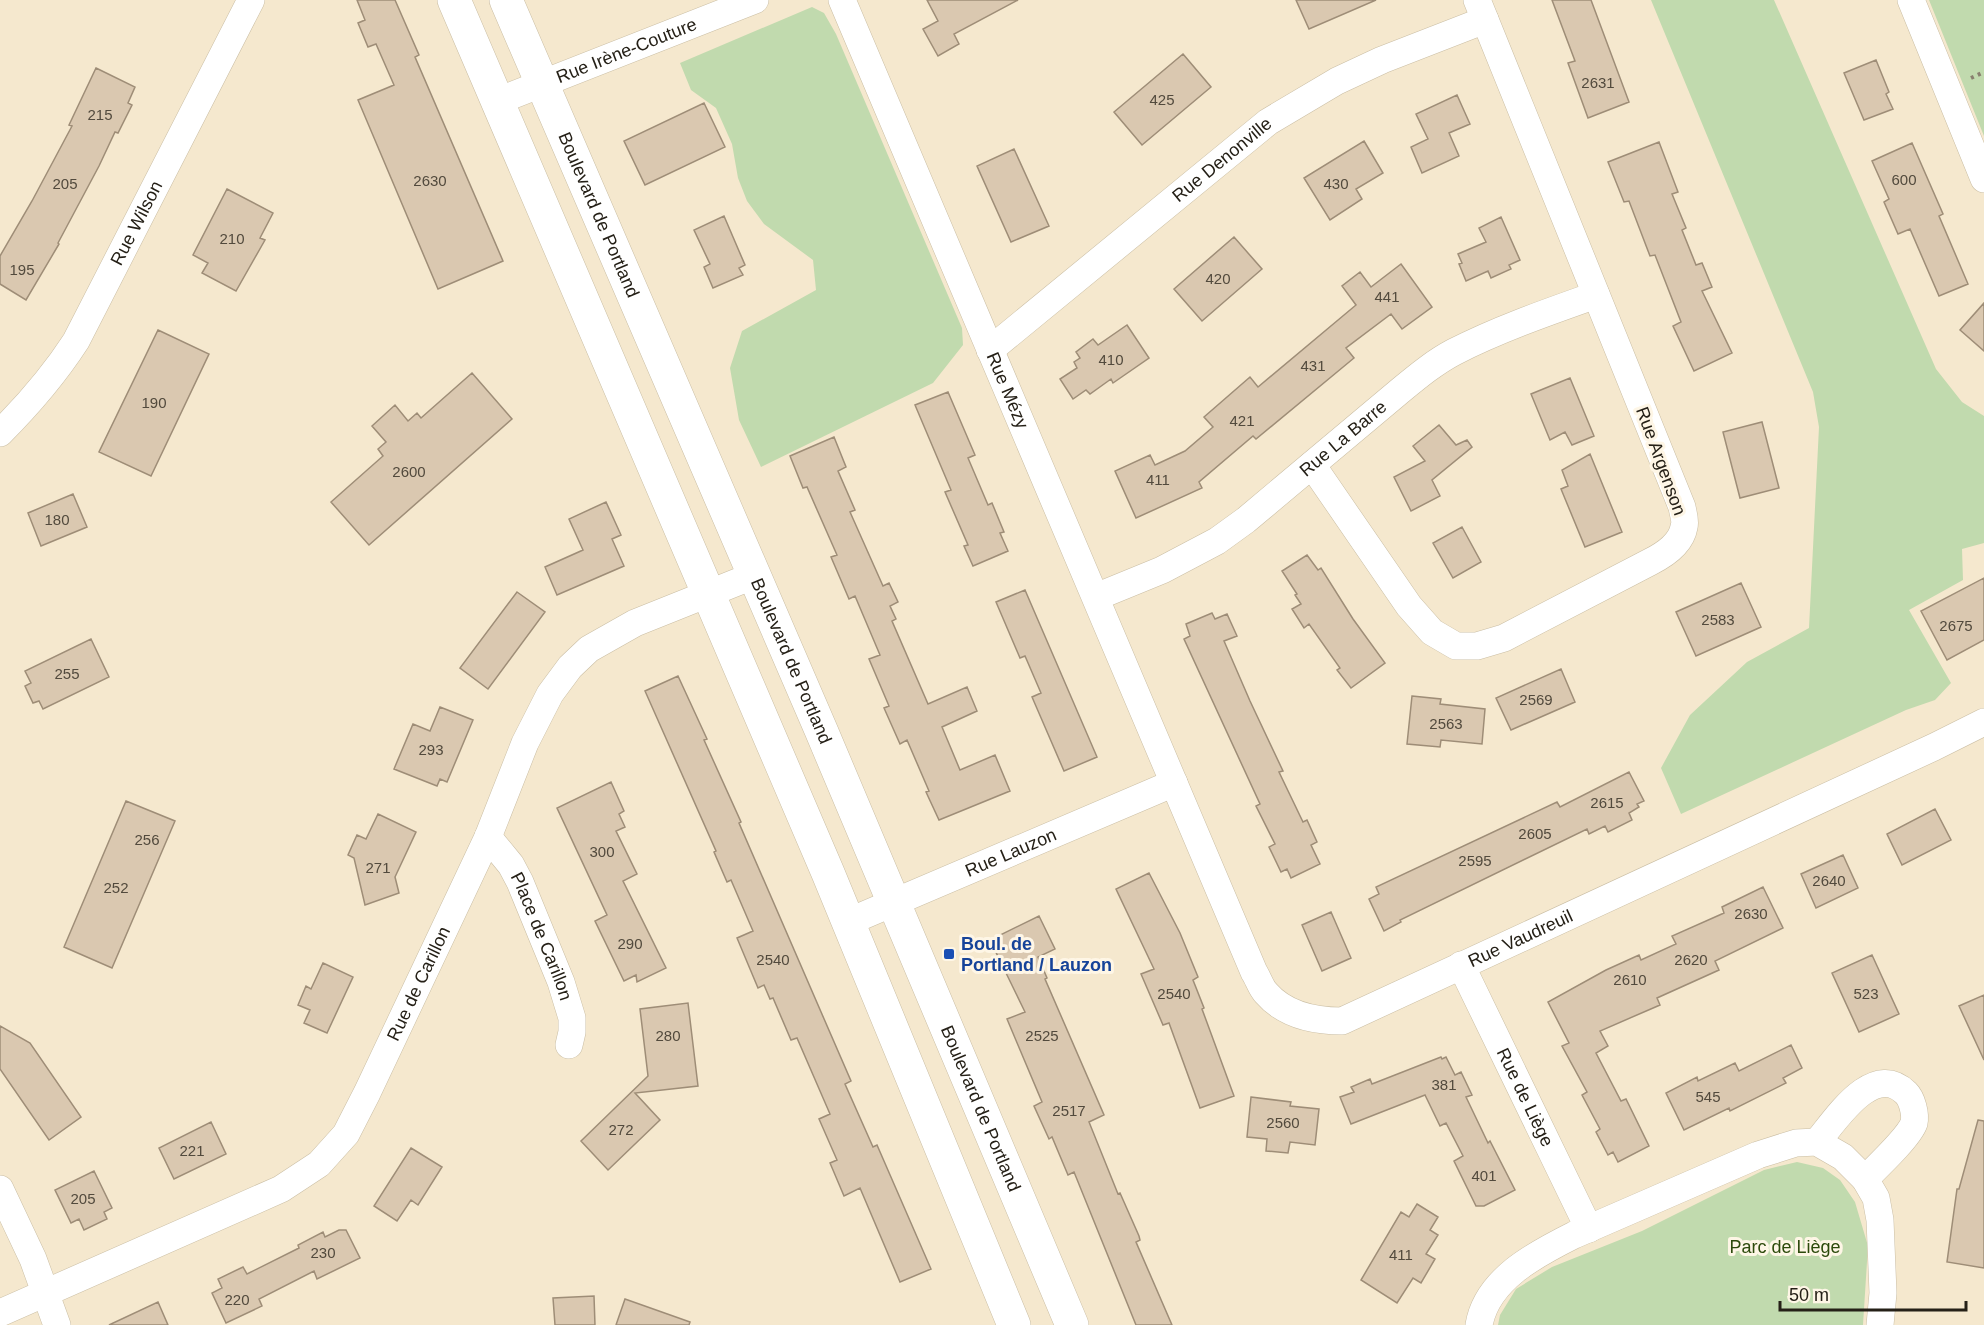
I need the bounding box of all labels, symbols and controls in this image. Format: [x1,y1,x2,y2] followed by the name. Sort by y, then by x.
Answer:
[553,14,700,87] street label: Rue Irène-Couture
[1581,74,1615,91] house number: 2631
[1149,91,1175,108] house number: 425
[87,106,113,123] house number: 215
[1168,113,1276,206] street label: Rue Denonville
[554,129,643,301] street label: Boulevard de Portland
[1891,171,1917,188] house number: 600
[413,172,447,189] house number: 2630
[52,175,78,192] house number: 205
[1323,175,1349,192] house number: 430
[107,178,166,269] street label: Rue Wilson
[219,230,245,247] house number: 210
[9,261,35,278] house number: 195
[1205,270,1231,287] house number: 420
[1374,288,1400,305] house number: 441
[982,349,1032,432] street label: Rue Mézy
[1098,351,1124,368] house number: 410
[1300,357,1326,374] house number: 431
[141,394,167,411] house number: 190
[1296,396,1391,481] street label: Rue La Barre
[1632,404,1690,518] street label: Rue Argenson
[1229,412,1255,429] house number: 421
[392,463,426,480] house number: 2600
[1146,471,1170,488] house number: 411
[44,511,70,528] house number: 180
[747,575,836,747] street label: Boulevard de Portland
[1701,611,1735,628] house number: 2583
[1939,617,1973,634] house number: 2675
[54,665,80,682] house number: 255
[1519,691,1553,708] house number: 2569
[1429,715,1463,732] house number: 2563
[418,741,444,758] house number: 293
[1590,794,1624,811] house number: 2615
[962,824,1059,881] street label: Rue Lauzon
[1518,825,1552,842] house number: 2605
[134,831,160,848] house number: 256
[589,843,615,860] house number: 300
[1458,852,1492,869] house number: 2595
[365,859,391,876] house number: 271
[507,869,576,1003] street label: Place de Carillon
[1812,872,1846,889] house number: 2640
[103,879,129,896] house number: 252
[1734,905,1768,922] house number: 2630
[1465,906,1576,971] street label: Rue Vaudreuil
[383,923,454,1044] street label: Rue de Carillon
[961,934,1112,975] place label: Boul. de Portland / Lauzon
[617,935,643,952] house number: 290
[942,947,956,961] marker: Boul. de Portland / Lauzon
[756,951,790,968] house number: 2540
[1674,951,1708,968] house number: 2620
[1613,971,1647,988] house number: 2610
[1157,985,1191,1002] house number: 2540
[1853,985,1879,1002] house number: 523
[937,1023,1025,1195] street label: Boulevard de Portland
[655,1027,681,1044] house number: 280
[1025,1027,1059,1044] house number: 2525
[1493,1045,1558,1150] street label: Rue de Liège
[1431,1076,1457,1093] house number: 381
[1695,1088,1721,1105] house number: 545
[1052,1102,1086,1119] house number: 2517
[1266,1114,1300,1131] house number: 2560
[608,1121,634,1138] house number: 272
[179,1142,205,1159] house number: 221
[1471,1167,1497,1184] house number: 401
[70,1190,96,1207] house number: 205
[1729,1237,1841,1257] park label: Parc de Liège
[310,1244,336,1261] house number: 230
[1389,1246,1413,1263] house number: 411
[1780,1274,1966,1312] scale bar
[1789,1285,1829,1305] text: 50 m
[224,1291,250,1308] house number: 220

